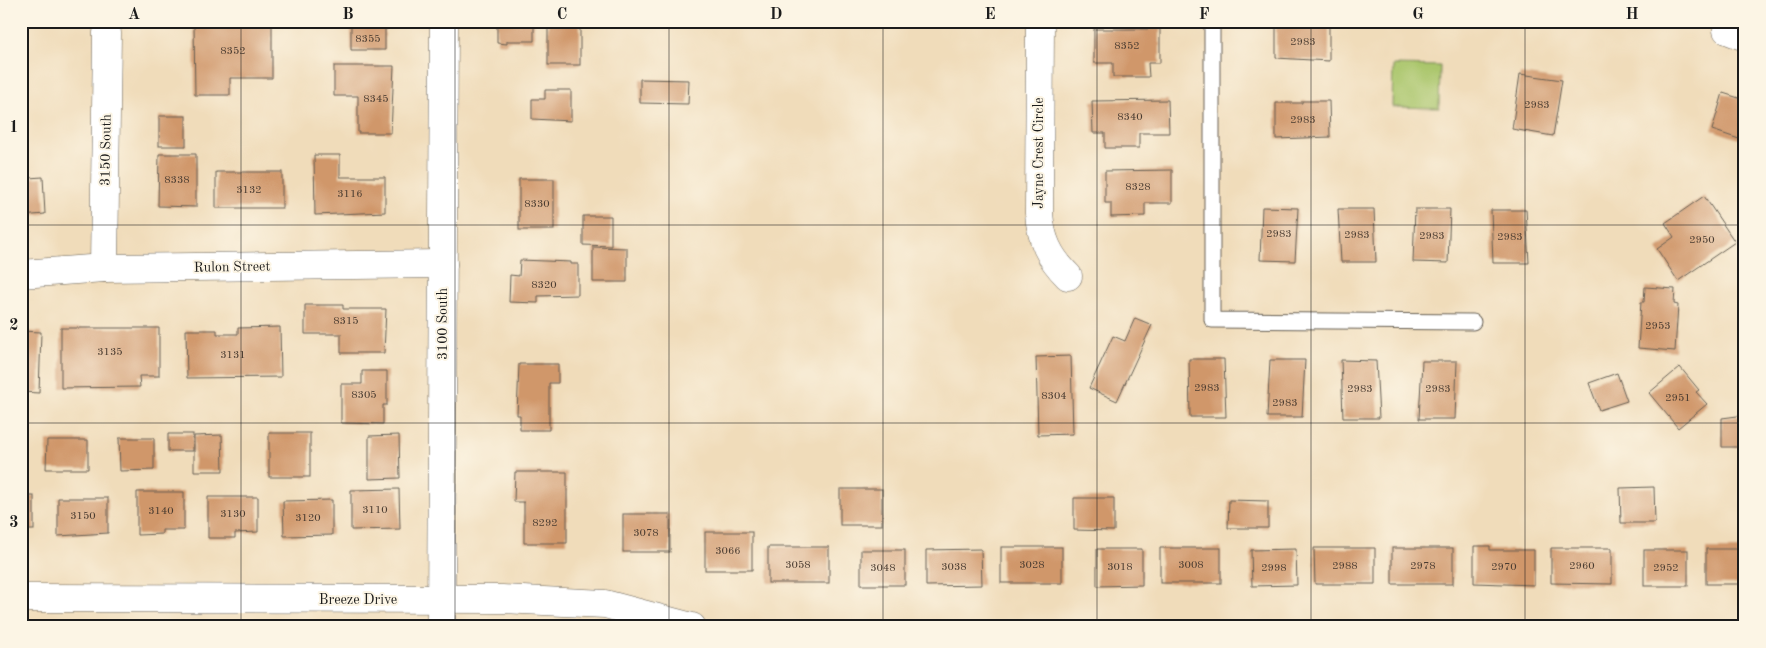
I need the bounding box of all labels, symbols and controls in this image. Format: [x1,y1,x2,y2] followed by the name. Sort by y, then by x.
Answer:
[128,7,140,23] text: A
[342,7,354,23] text: B
[557,7,567,23] text: C
[770,7,782,23] text: D
[984,7,996,23] text: E
[1199,7,1210,23] text: F
[1412,7,1424,23] text: G
[1625,7,1639,23] text: H
[355,34,381,45] house number: 8355
[1290,37,1316,48] house number: 2983
[1114,41,1140,52] house number: 8352
[220,46,246,57] house number: 8352
[363,94,389,105] house number: 8345
[1032,97,1046,209] street label: Jayne Crest Circle
[1524,100,1550,111] house number: 2983
[1117,112,1143,123] house number: 8340
[98,113,114,186] street label: 3150 South
[1290,115,1316,126] house number: 2983
[9,120,19,136] text: 1
[164,175,190,186] house number: 8338
[1125,182,1151,193] house number: 8328
[236,185,262,196] house number: 3132
[337,189,363,200] house number: 3116
[524,199,550,210] house number: 8330
[1266,229,1292,240] house number: 2983
[1344,230,1370,241] house number: 2983
[1419,231,1445,242] house number: 2983
[1497,232,1523,243] house number: 2983
[1689,235,1715,246] house number: 2950
[193,259,271,275] street label: Rulon Street
[531,280,557,291] house number: 8320
[436,288,450,360] street label: 3100 South
[333,316,359,327] house number: 8315
[9,318,19,334] text: 2
[1645,321,1671,332] house number: 2953
[97,347,123,358] house number: 3135
[220,350,246,361] house number: 3131
[1194,383,1220,394] house number: 2983
[1347,384,1373,395] house number: 2983
[1425,384,1451,395] house number: 2983
[351,390,377,401] house number: 8305
[1041,391,1067,402] house number: 8304
[1665,393,1691,404] house number: 2951
[1272,398,1298,409] house number: 2983
[362,505,388,516] house number: 3110
[148,506,174,517] house number: 3140
[220,509,246,520] house number: 3130
[70,511,96,522] house number: 3150
[295,513,321,524] house number: 3120
[9,515,19,531] text: 3
[532,518,558,529] house number: 8292
[633,528,659,539] house number: 3078
[715,546,741,557] house number: 3066
[785,560,811,571] house number: 3058
[1019,560,1045,571] house number: 3028
[1178,560,1204,571] house number: 3008
[1332,561,1358,572] house number: 2988
[1410,561,1436,572] house number: 2978
[1569,561,1595,572] house number: 2960
[941,562,967,573] house number: 3038
[1107,562,1133,573] house number: 3018
[1491,562,1517,573] house number: 2970
[870,563,896,574] house number: 3048
[1261,563,1287,574] house number: 2998
[1653,563,1679,574] house number: 2952
[319,593,397,607] street label: Breeze Drive

